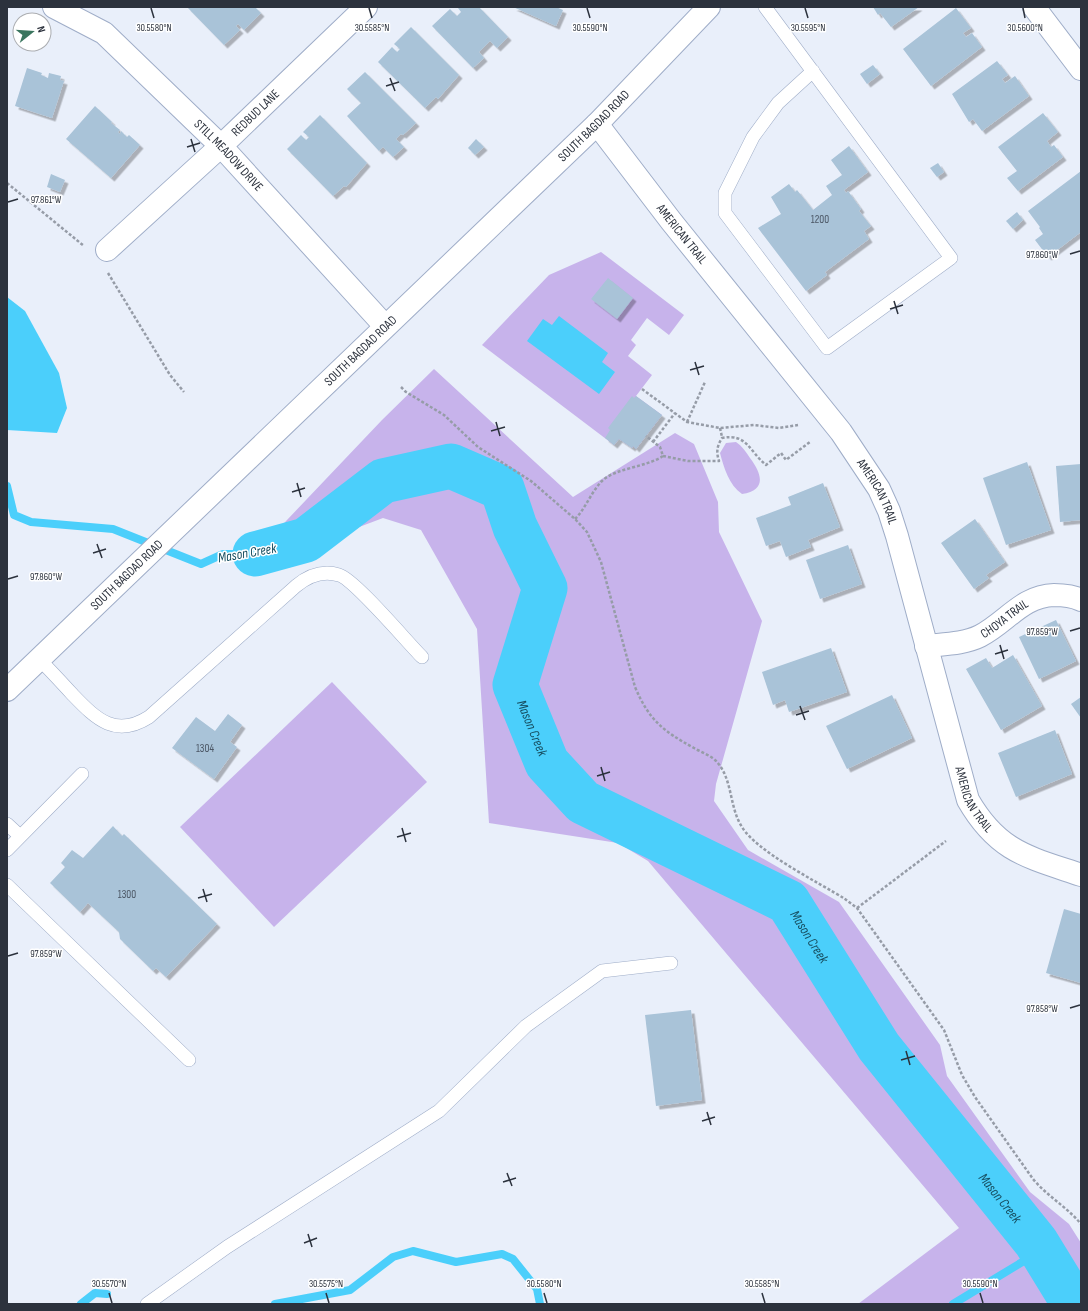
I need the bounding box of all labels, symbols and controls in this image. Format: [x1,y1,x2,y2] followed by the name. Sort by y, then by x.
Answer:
[12,12,52,52] north arrow
[136,22,172,34] text: 30.5580°N
[355,22,389,34] text: 30.5585°N
[572,22,608,34] text: 30.5590°N
[791,22,825,34] text: 30.5595°N
[1007,22,1043,34] text: 30.5600°N
[34,25,48,34] text: N
[228,86,283,140] street label: REDBUD LANE
[555,87,633,165] street label: SOUTH BAGDAD ROAD
[191,116,266,195] street label: STILL MEADOW DRIVE
[31,194,62,206] text: 97.861°W
[652,200,711,268] street label: AMERICAN TRAIL
[811,213,829,226] house number: 1200
[1026,249,1059,261] text: 97.860°W
[321,312,400,389] street label: SOUTH BAGDAD ROAD
[853,455,901,526] street label: AMERICAN TRAIL
[87,537,166,614] street label: SOUTH BAGDAD ROAD
[216,539,278,566] water label: Mason Creek
[30,571,63,583] text: 97.860°W
[978,596,1031,642] street label: CHOYA TRAIL
[1026,626,1058,638] text: 97.859°W
[514,697,552,759] water label: Mason Creek
[196,742,214,755] house number: 1304
[951,764,996,836] street label: AMERICAN TRAIL
[118,888,136,901] house number: 1300
[787,907,833,967] water label: Mason Creek
[30,948,62,960] text: 97.859°W
[1026,1003,1058,1015] text: 97.858°W
[975,1170,1026,1227] water label: Mason Creek
[92,1278,126,1290] text: 30.5570°N
[309,1278,343,1290] text: 30.5575°N
[526,1278,562,1290] text: 30.5580°N
[745,1278,779,1290] text: 30.5585°N
[962,1278,998,1290] text: 30.5590°N

